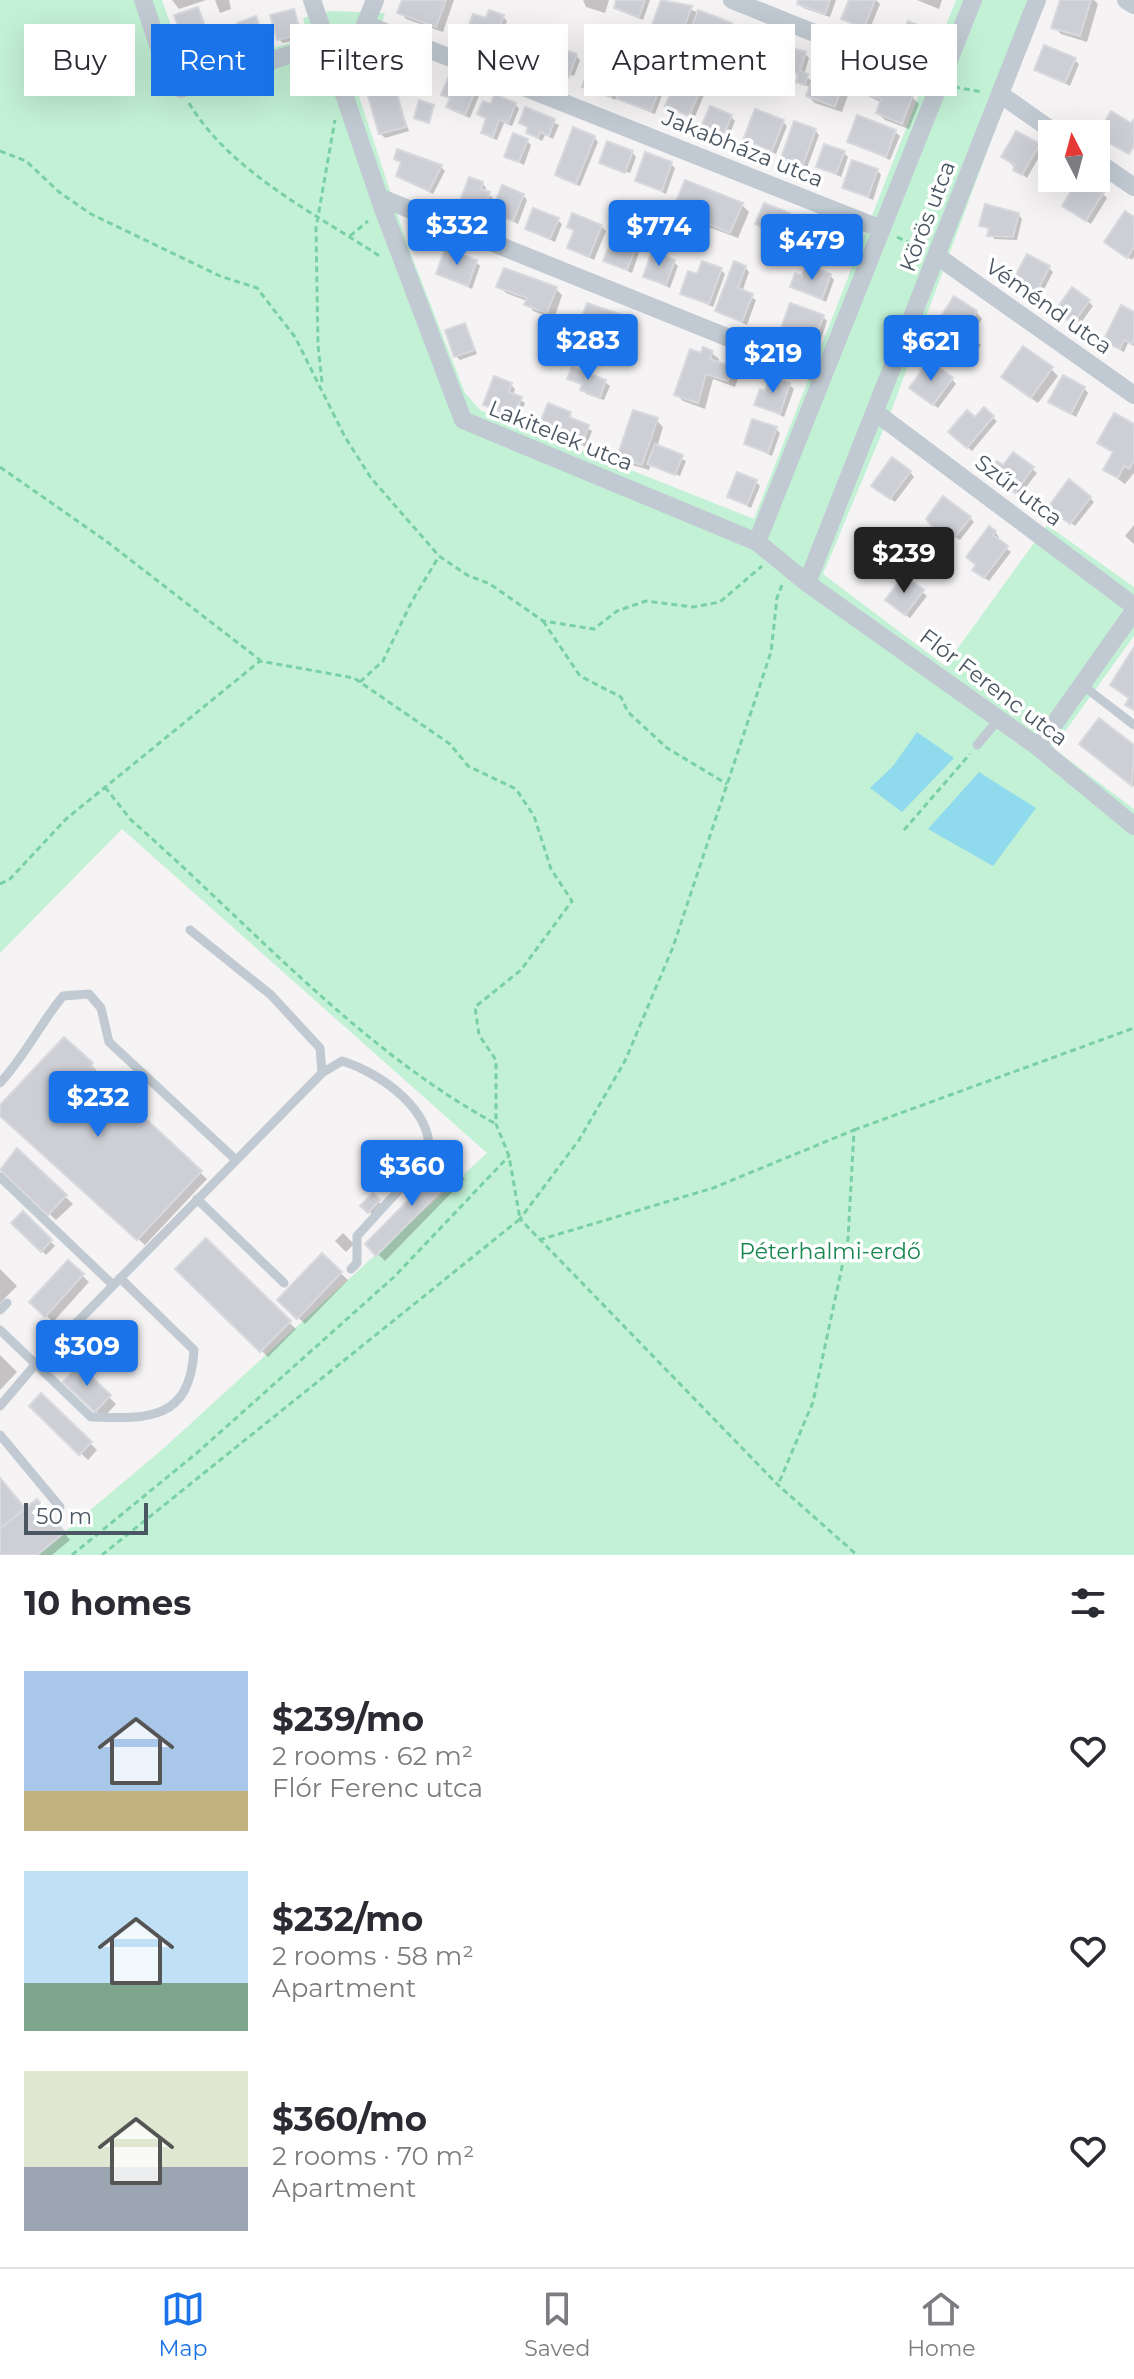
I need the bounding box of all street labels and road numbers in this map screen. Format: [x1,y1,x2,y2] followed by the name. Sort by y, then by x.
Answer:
[657,103,827,193] street label: Jakabháza utca
[894,157,961,275] street label: Körös utca
[980,253,1117,360] street label: Véménd utca
[485,394,637,477] street label: Lakitelek utca
[970,449,1068,532] street label: Szűr utca
[914,623,1073,752] street label: Flór Ferenc utca

